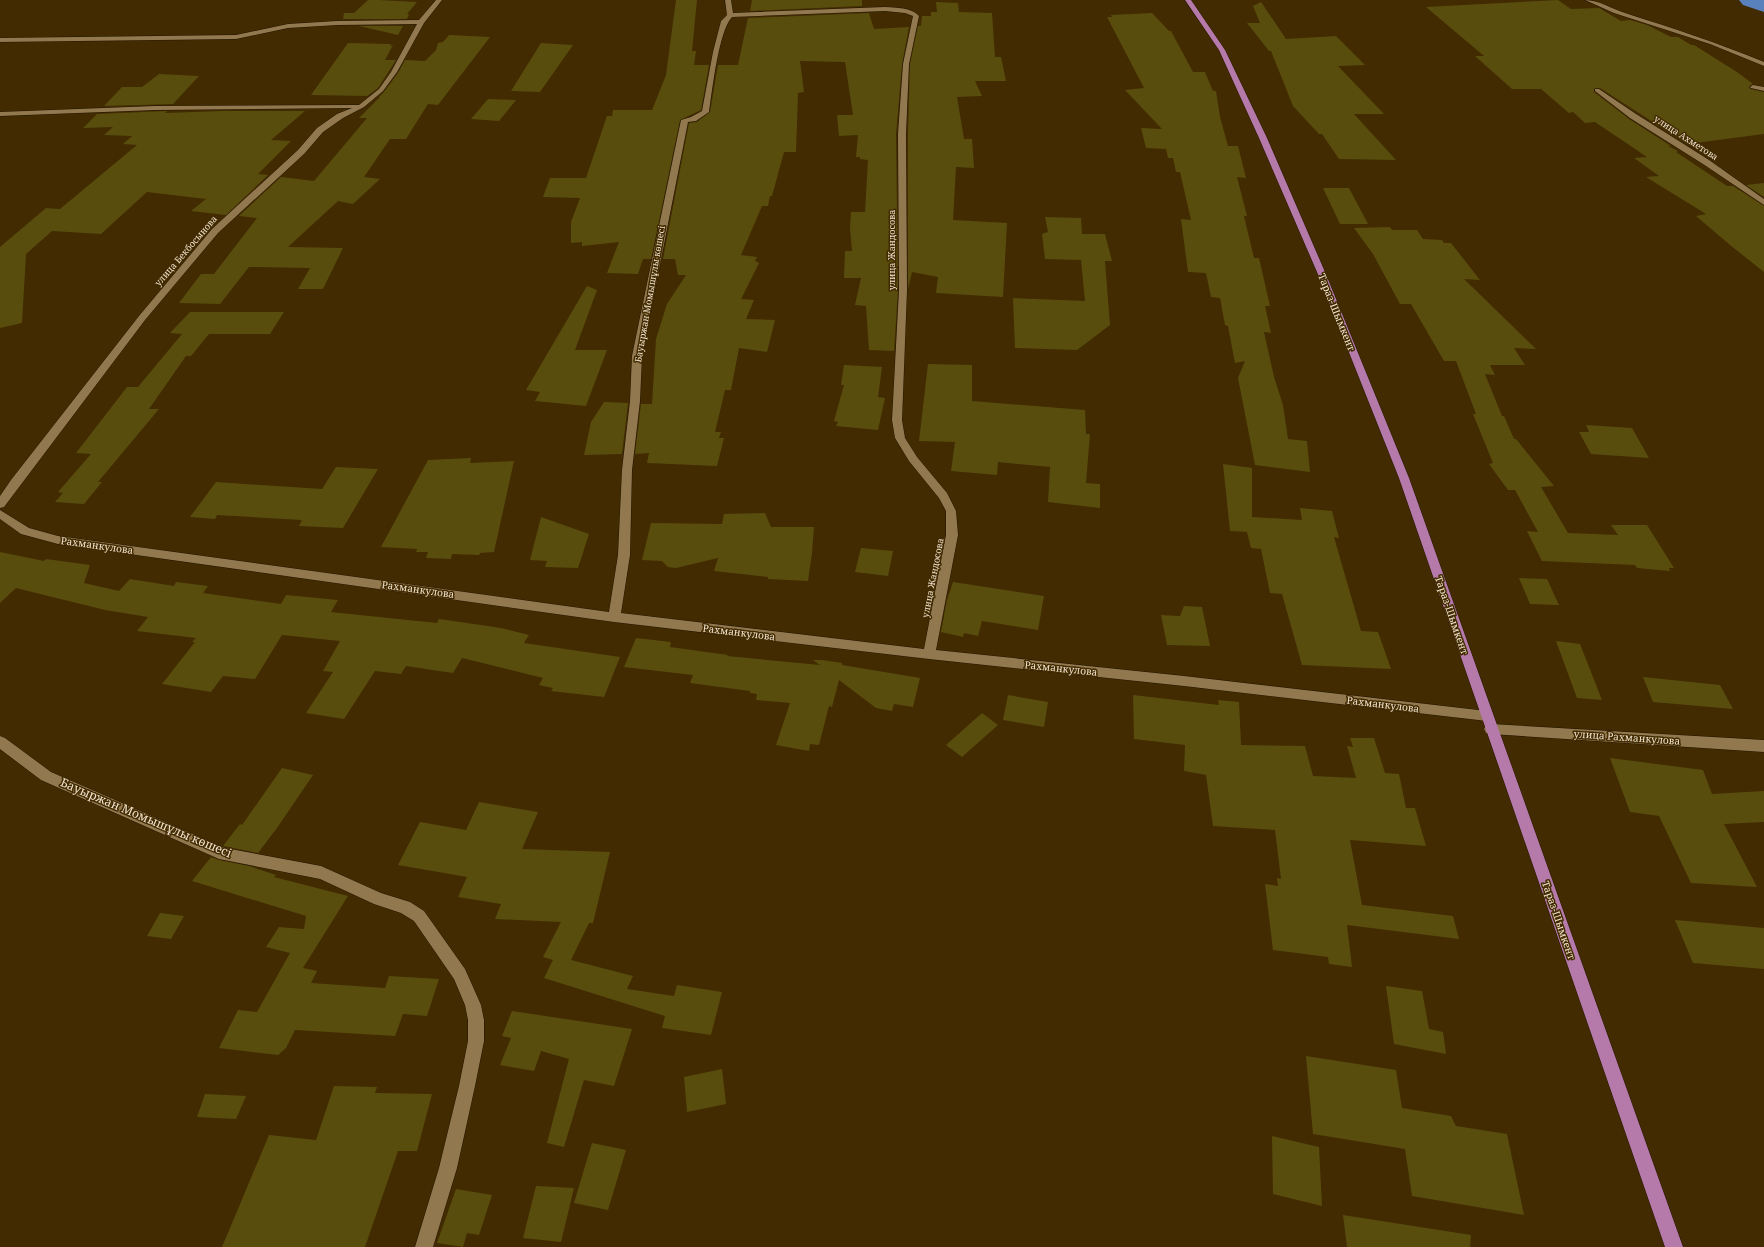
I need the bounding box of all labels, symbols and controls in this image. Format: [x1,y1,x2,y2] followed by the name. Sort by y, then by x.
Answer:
[1652,112,1721,163] street label: улица Ахметова
[885,210,898,290] street label: улица Жандосова
[151,213,220,289] street label: улица Бекбосынова
[631,225,668,363] street label: Бауыржан Момышұлы көшесі
[1315,271,1359,353] street label: Тараз-Шымкент
[60,533,134,557] street label: Рахманкулова
[918,537,947,619] street label: улица Жандосова
[1432,574,1472,657] street label: Тараз-Шымкент
[381,577,455,601] street label: Рахманкулова
[702,621,776,643] street label: Рахманкулова
[1024,657,1098,679] street label: Рахманкулова
[1346,693,1420,715] street label: Рахманкулова
[1573,726,1681,748] street label: улица Рахманкулова
[58,774,235,861] street label: Бауыржан Момышұлы көшесі
[1539,879,1579,962] street label: Тараз-Шымкент

